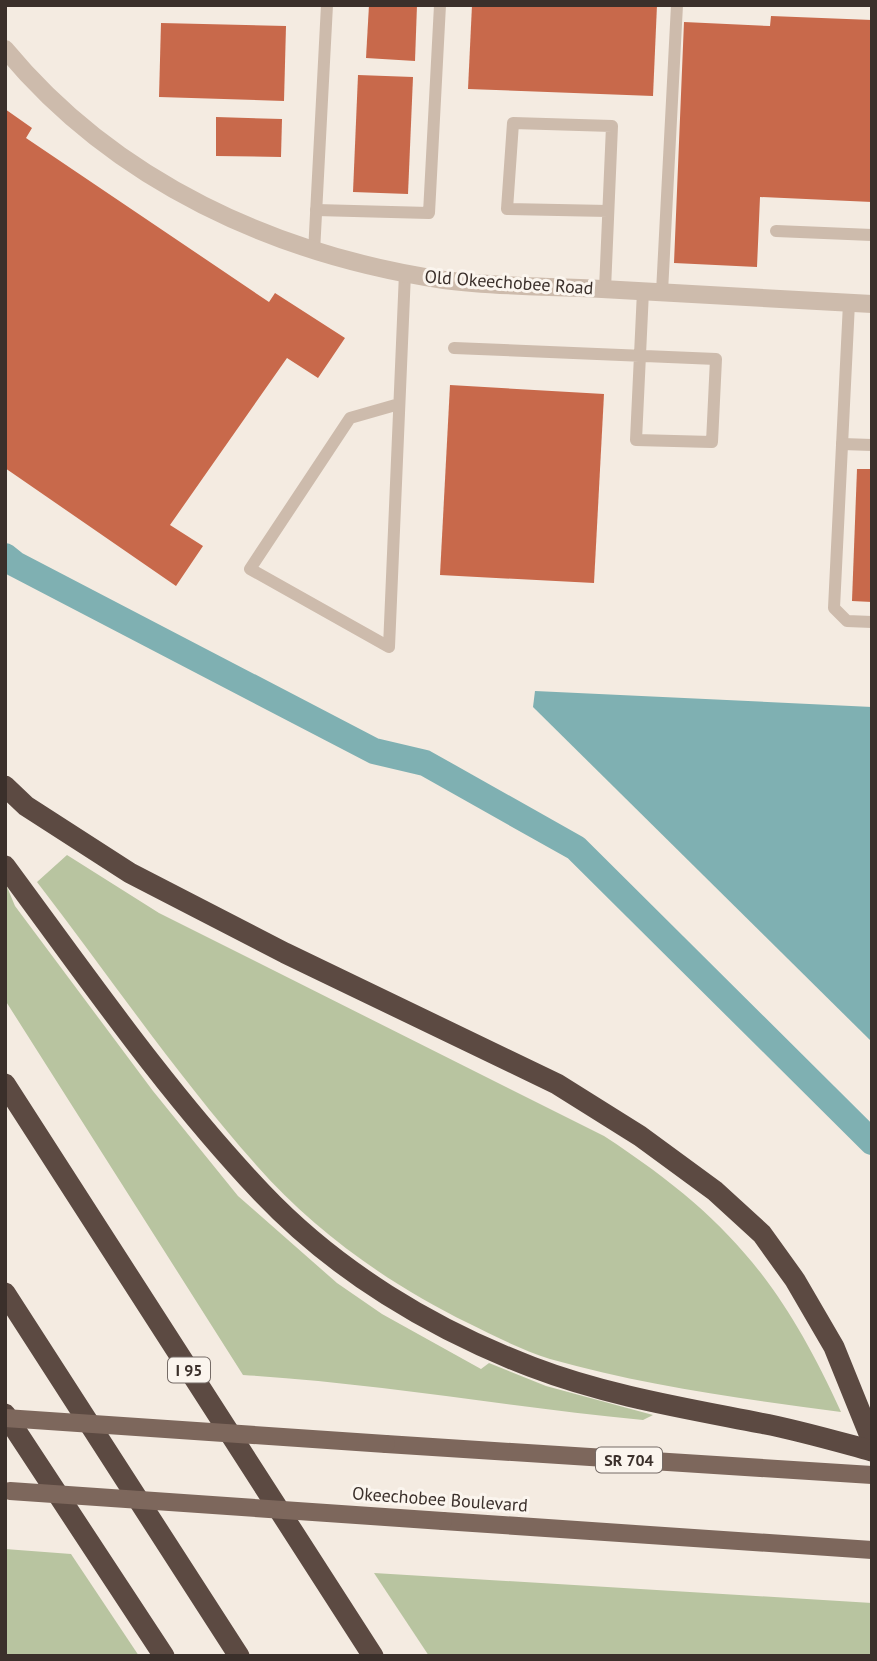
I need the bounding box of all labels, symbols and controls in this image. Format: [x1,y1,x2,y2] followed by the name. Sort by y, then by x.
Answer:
[424,265,594,299] street label: Old Okeechobee Road
[168,1358,210,1382] road number: I 95
[596,1448,662,1472] road number: SR 704
[351,1481,529,1517] street label: Okeechobee Boulevard

